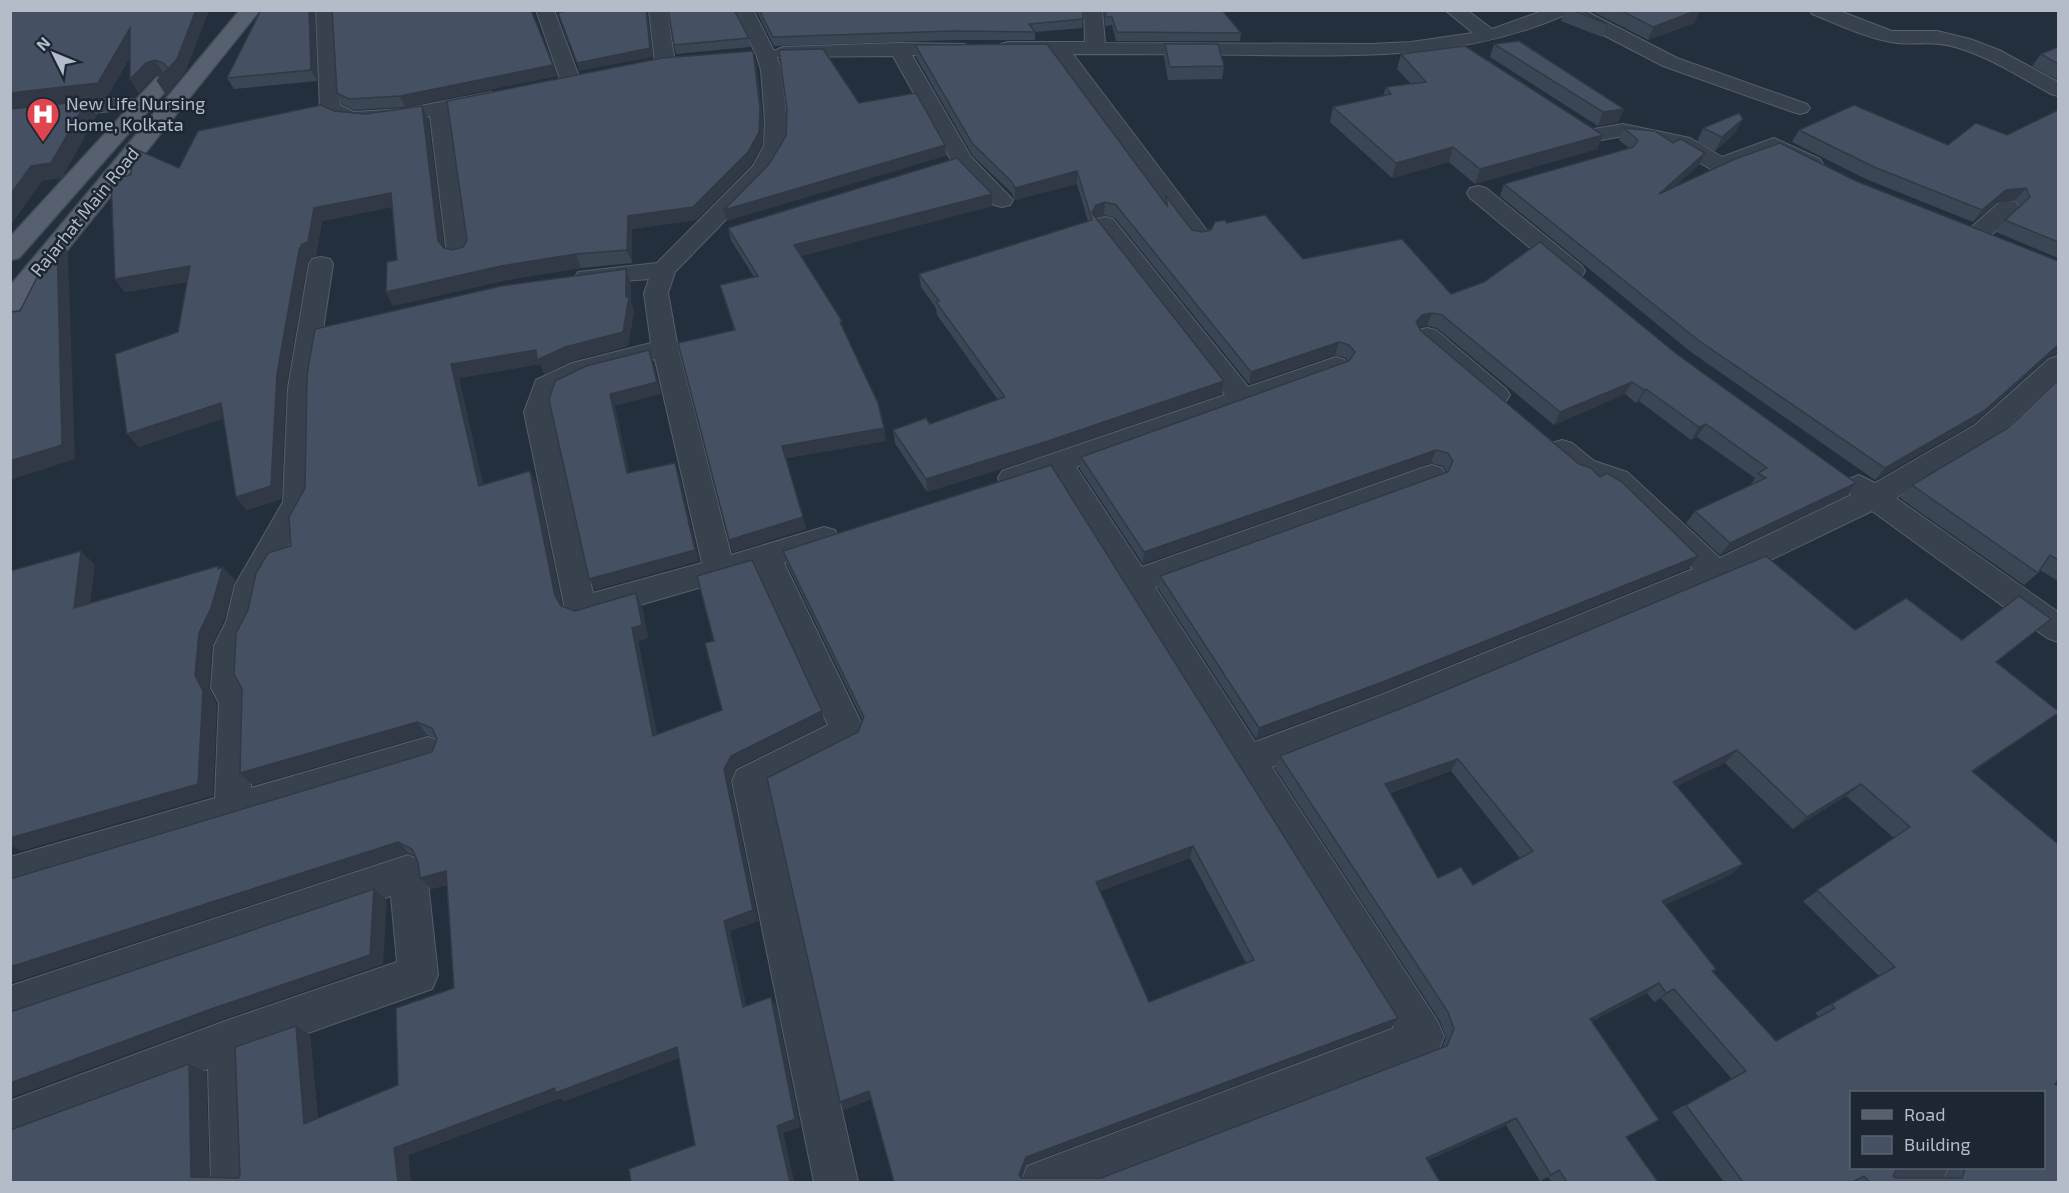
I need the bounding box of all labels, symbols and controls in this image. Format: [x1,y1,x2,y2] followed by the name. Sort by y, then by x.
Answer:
[24,24,84,84] north arrow
[32,33,54,54] text: N
[66,92,205,135] place label: New Life Nursing Home, Kolkata
[25,96,61,143] hospital icon: New Life Nursing Home, Kolkata
[25,142,143,280] street label: Rajarhat Main Road
[1850,1091,2045,1169] legend
[1904,1103,1945,1125] text: Road
[1904,1133,1971,1155] text: Building

